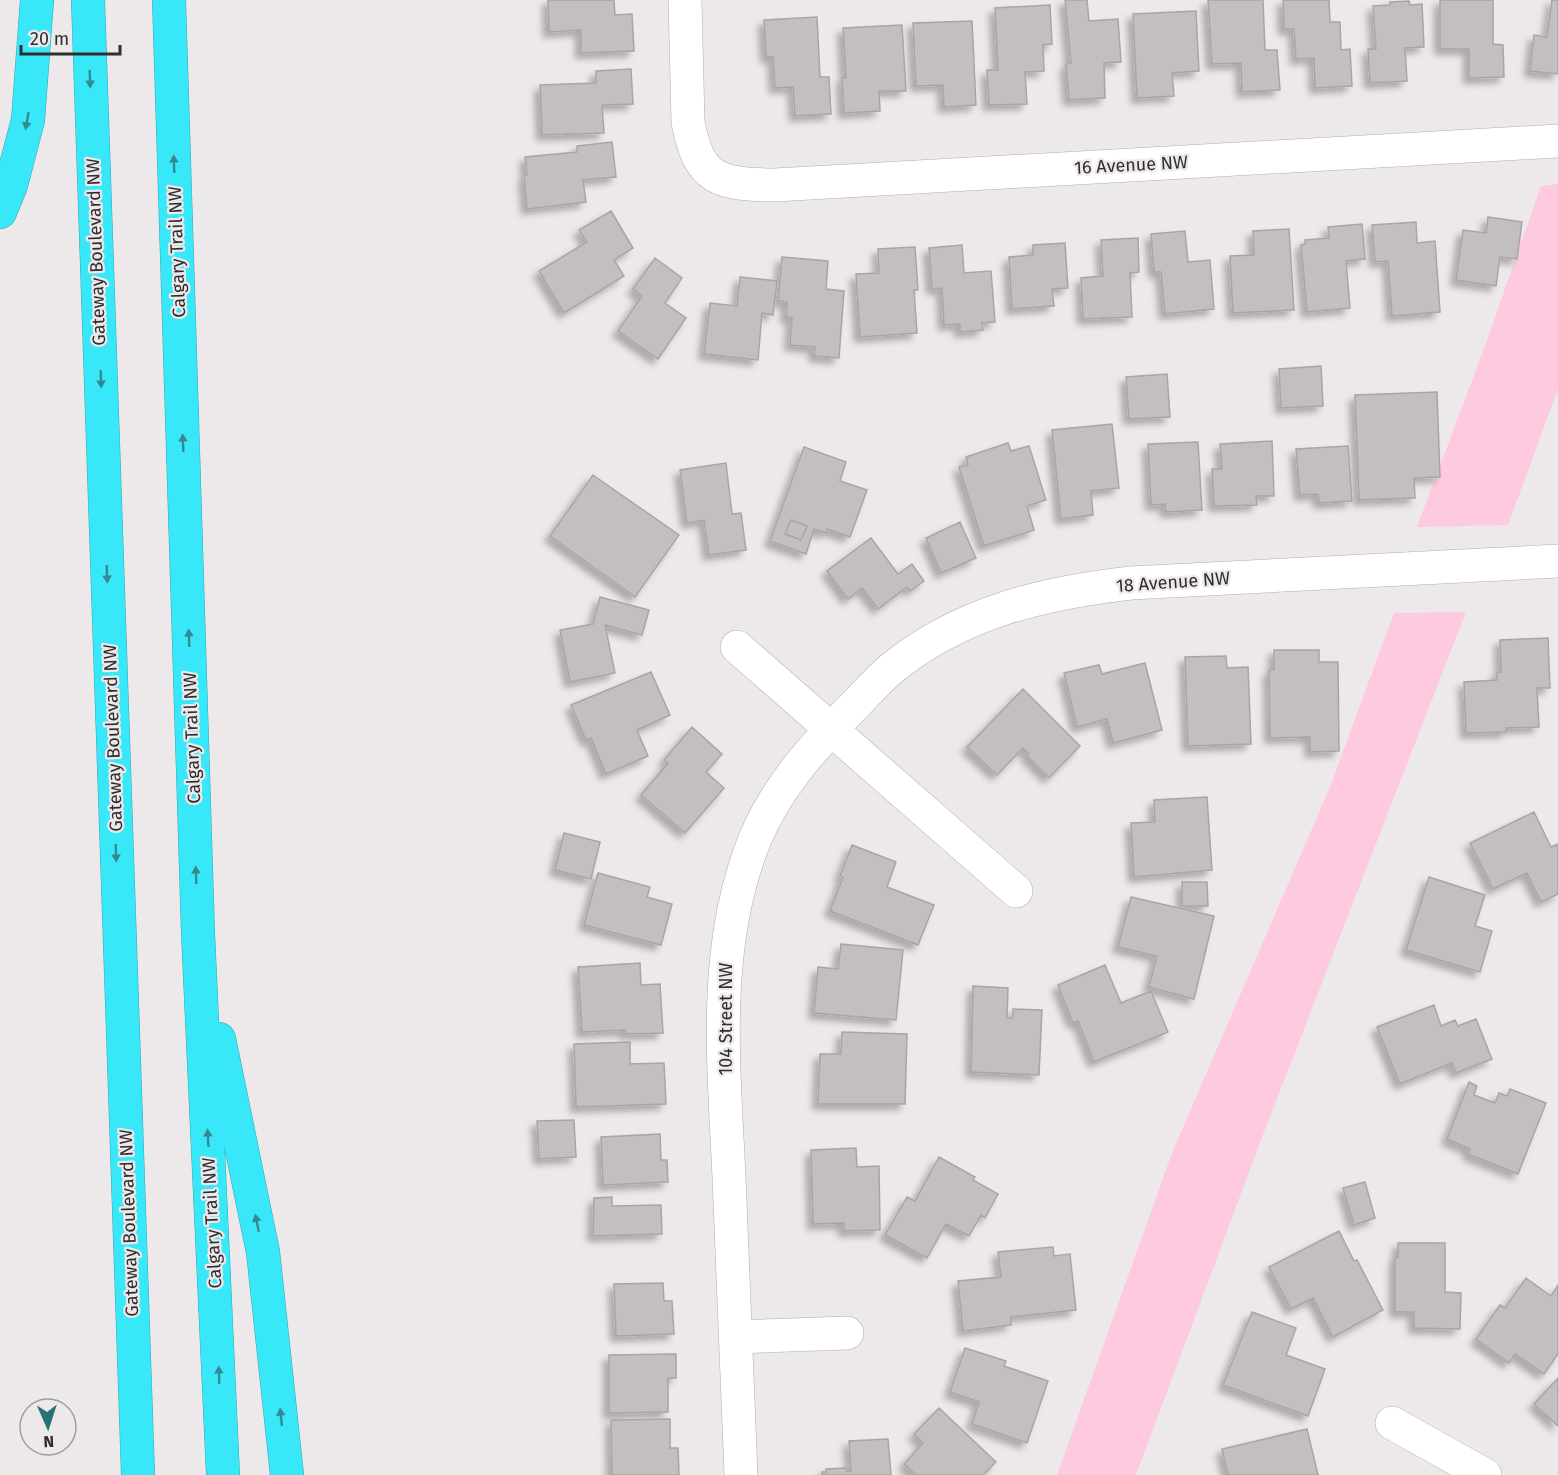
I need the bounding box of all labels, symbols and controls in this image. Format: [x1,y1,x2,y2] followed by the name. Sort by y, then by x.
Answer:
[21,18,120,56] scale bar
[30,28,69,50] text: 20 m
[86,70,95,89] one-way arrow
[22,112,31,131] one-way arrow
[1074,151,1189,179] street label: 16 Avenue NW
[170,154,179,173] one-way arrow
[82,158,110,346] street label: Gateway Boulevard NW
[164,186,190,318] street label: Calgary Trail NW
[96,370,105,389] one-way arrow
[178,433,187,452] one-way arrow
[102,565,112,584] one-way arrow
[1115,567,1231,597] street label: 18 Avenue NW
[184,628,193,647] one-way arrow
[99,644,127,832] street label: Gateway Boulevard NW
[179,672,205,804] street label: Calgary Trail NW
[112,844,121,863] one-way arrow
[191,865,201,884] one-way arrow
[715,962,737,1075] street label: 104 Street NW
[204,1128,213,1147] one-way arrow
[115,1129,143,1317] street label: Gateway Boulevard NW
[198,1157,226,1289] street label: Calgary Trail NW
[252,1214,261,1233] one-way arrow
[215,1365,224,1384] one-way arrow
[18,1397,78,1457] north arrow
[276,1407,286,1426] one-way arrow
[43,1432,55,1451] text: N

